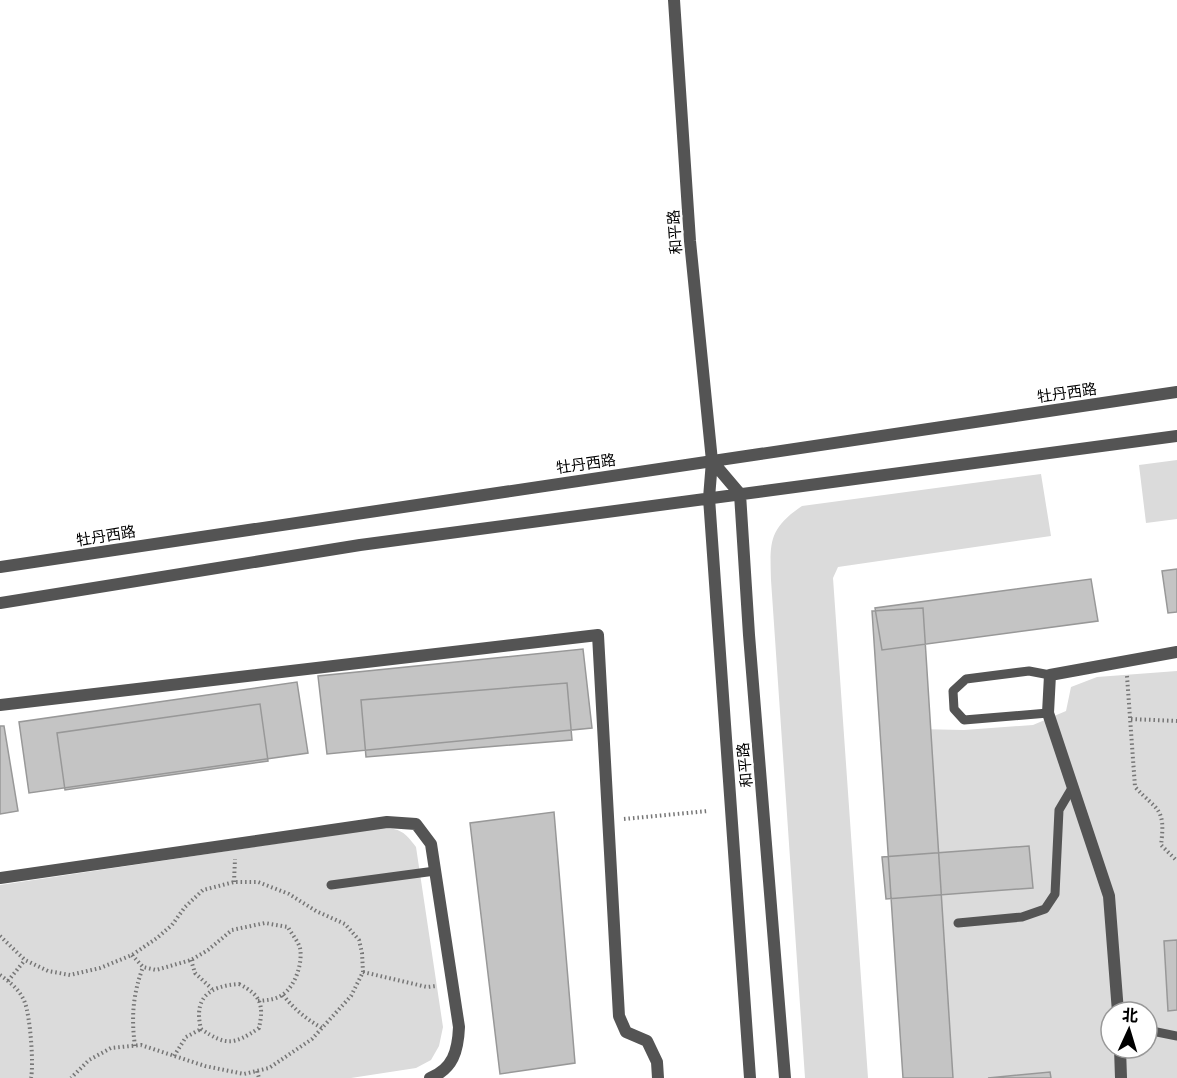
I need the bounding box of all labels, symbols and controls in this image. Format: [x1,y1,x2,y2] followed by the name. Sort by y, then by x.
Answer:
[663,209,687,255] street label: 和平路
[1036,379,1098,407] street label: 牡丹西路
[555,450,617,478] street label: 牡丹西路
[75,521,137,551] street label: 牡丹西路
[733,742,757,788] street label: 和平路
[1099,1000,1159,1060] north arrow
[1121,1005,1139,1028] text: 北

